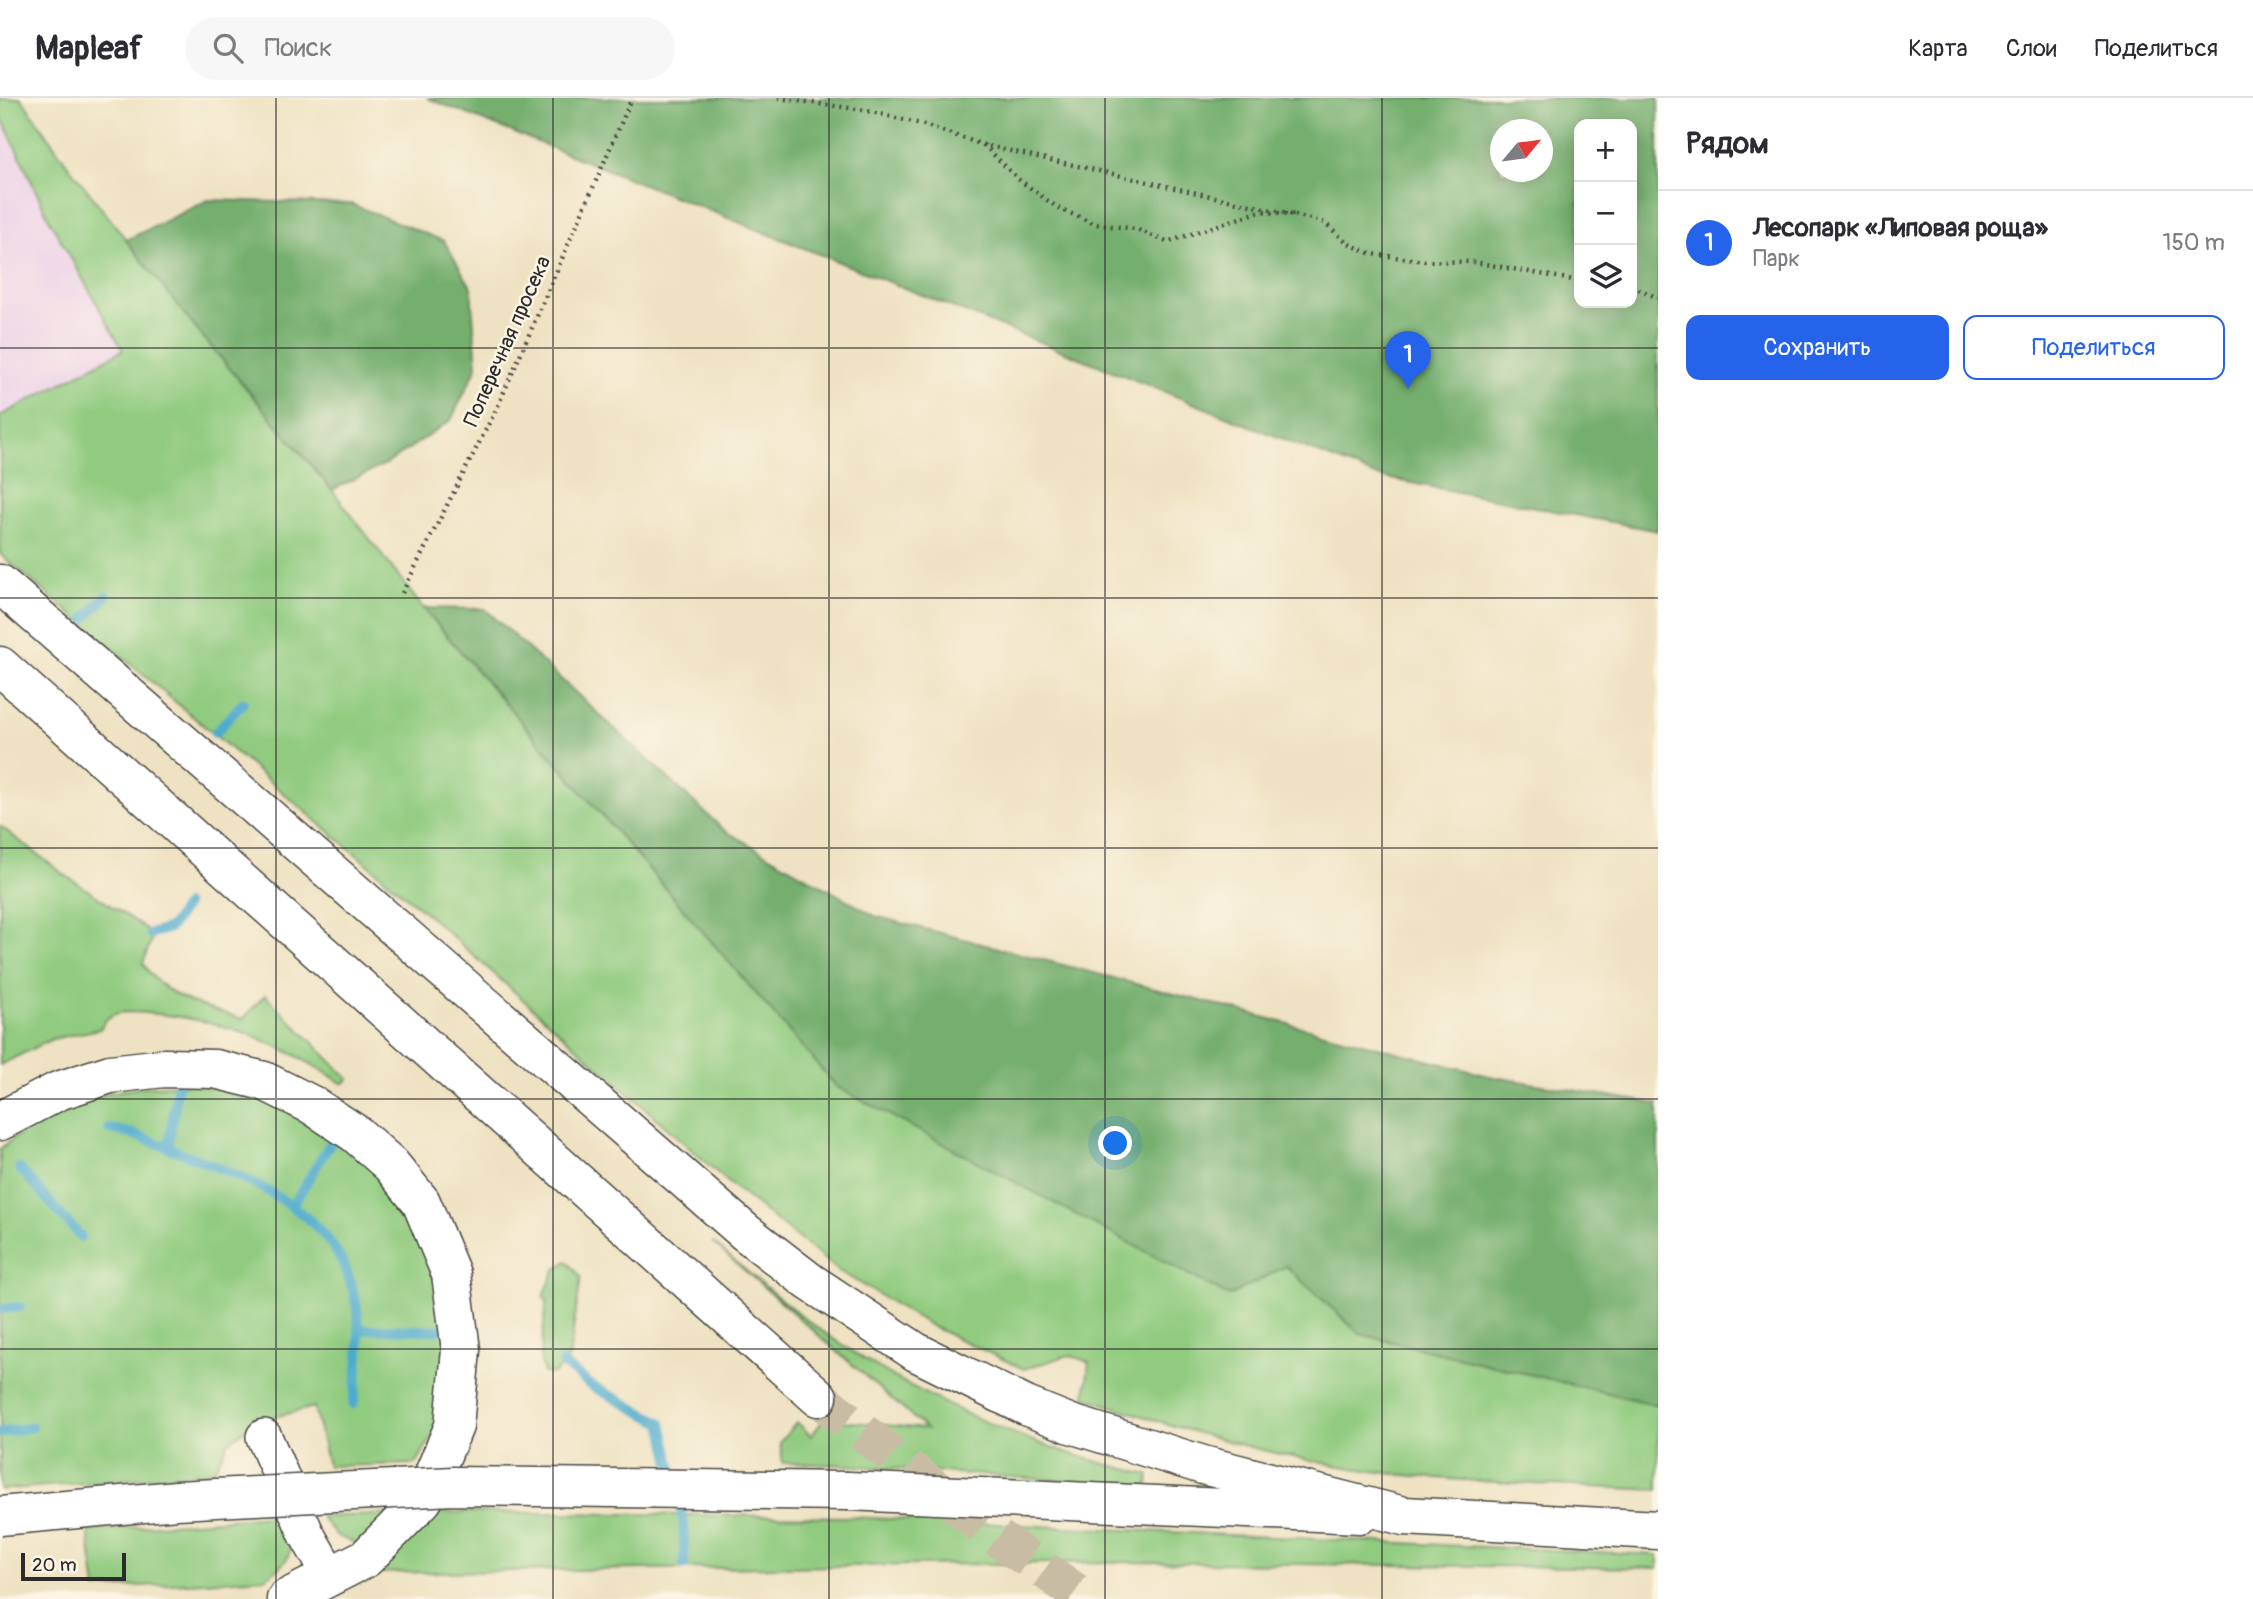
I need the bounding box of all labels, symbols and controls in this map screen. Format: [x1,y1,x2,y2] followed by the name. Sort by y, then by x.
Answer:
[185,17,675,80] search box
[35,28,143,69] text: Mapleaf
[209,29,247,67] icon: search
[265,32,332,64] text: Поиск
[1908,34,1968,63] text: Карта
[2006,34,2057,63] text: Слои
[2095,34,2218,63] text: Поделиться
[1490,119,1553,182] north arrow
[1574,119,1637,308] map controls
[1574,119,1637,182] button: +
[1686,125,1769,162] text: Рядом
[1574,182,1637,245] button: −
[1753,212,2048,244] text: Лесопарк «Липовая роща»
[1705,228,1714,257] text: 1
[2162,228,2225,257] text: 150 m
[1753,244,1800,273] text: Парк
[1574,245,1637,308] button: layers
[458,252,557,431] street label: Поперечная просека
[1686,315,1949,380] button: Сохранить
[1963,315,2225,380] button: Поделиться
[1385,331,1431,389] pin: 1
[1098,1126,1132,1160] your location
[21,1550,126,1582] scale bar
[32,1553,77,1577] text: 20 m

